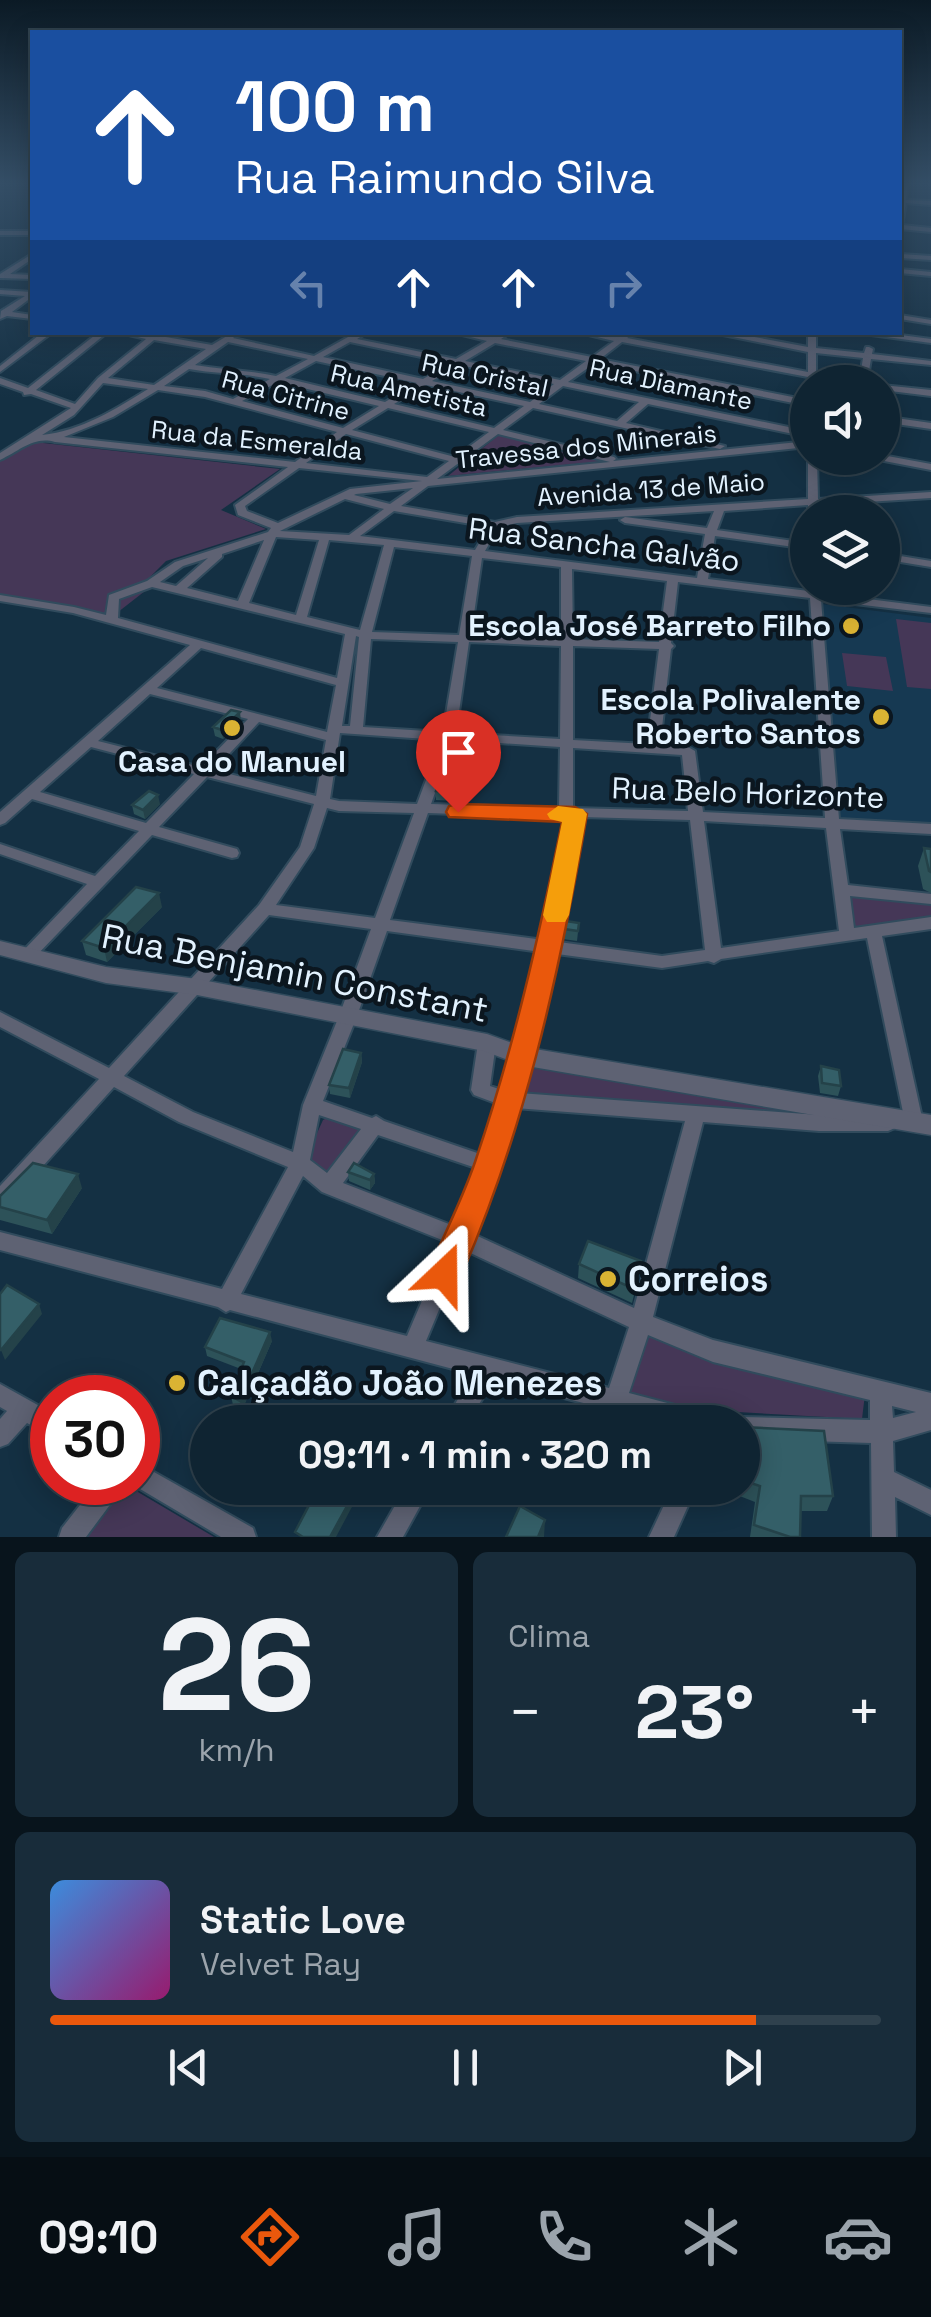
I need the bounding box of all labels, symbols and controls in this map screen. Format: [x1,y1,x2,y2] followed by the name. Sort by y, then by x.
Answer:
[235,62,435,151] text: 100 m
[70,70,200,200] icon: ahead
[235,149,655,206] text: Rua Raimundo Silva
[281,260,336,315] icon: left
[386,260,441,315] icon: ahead
[491,260,546,315] icon: ahead
[596,260,651,315] icon: right
[419,346,551,404] street label: Rua Cristal
[587,351,755,417] street label: Rua Diamante
[328,356,490,424] street label: Rua Ametista
[218,363,354,427] street label: Rua Citrine
[790,365,900,605] map controls
[790,365,900,475] button: sound
[150,413,364,467] street label: Rua da Esmeralda
[454,416,718,476] street label: Travessa dos Minerais
[536,465,766,513] street label: Avenida 13 de Maio
[790,495,900,605] button: layers
[466,509,742,580] street label: Rua Sancha Galvão
[468,606,831,645] place label: Escola José Barreto Filho
[840,615,862,637] marker: Escola José Barreto Filho
[600,680,861,753] place label: Escola Polivalente Roberto Santos
[870,706,892,728] marker: Escola Polivalente Roberto Santos
[416,710,501,813] pin
[221,717,243,739] marker: Casa do Manuel
[431,725,486,780] icon: arrive
[118,742,346,781] place label: Casa do Manuel
[611,768,885,817] street label: Rua Belo Horizonte
[98,914,492,1032] street label: Rua Benjamin Constant
[392,1222,496,1326] position arrow
[628,1257,768,1301] place label: Correios
[597,1268,619,1290] marker: Correios
[197,1361,603,1405] place label: Calçadão João Menezes
[166,1372,188,1394] marker: Calçadão João Menezes
[30,1375,160,1505] speed limit sign: 30
[298,1431,652,1479] text: 09:11 · 1 min · 320 m
[158,1582,315,1748] text: 26
[508,1616,590,1656] text: Clima
[635,1664,754,1760] text: 23°
[508,1677,542,1747] text: −
[847,1677,881,1747] text: +
[198,1730,275,1770] text: km/h
[200,1896,406,1944] text: Static Love
[200,1944,361,1984] text: Velvet Ray
[161,2040,216,2095] icon: previous
[438,2040,493,2095] icon: pause
[715,2040,770,2095] icon: next
[235,2202,305,2272] icon: directions
[382,2202,452,2272] icon: music
[529,2202,599,2272] icon: phone
[676,2202,746,2272] icon: climate
[823,2202,893,2272] icon: car
[38,2209,158,2266] text: 09:10

